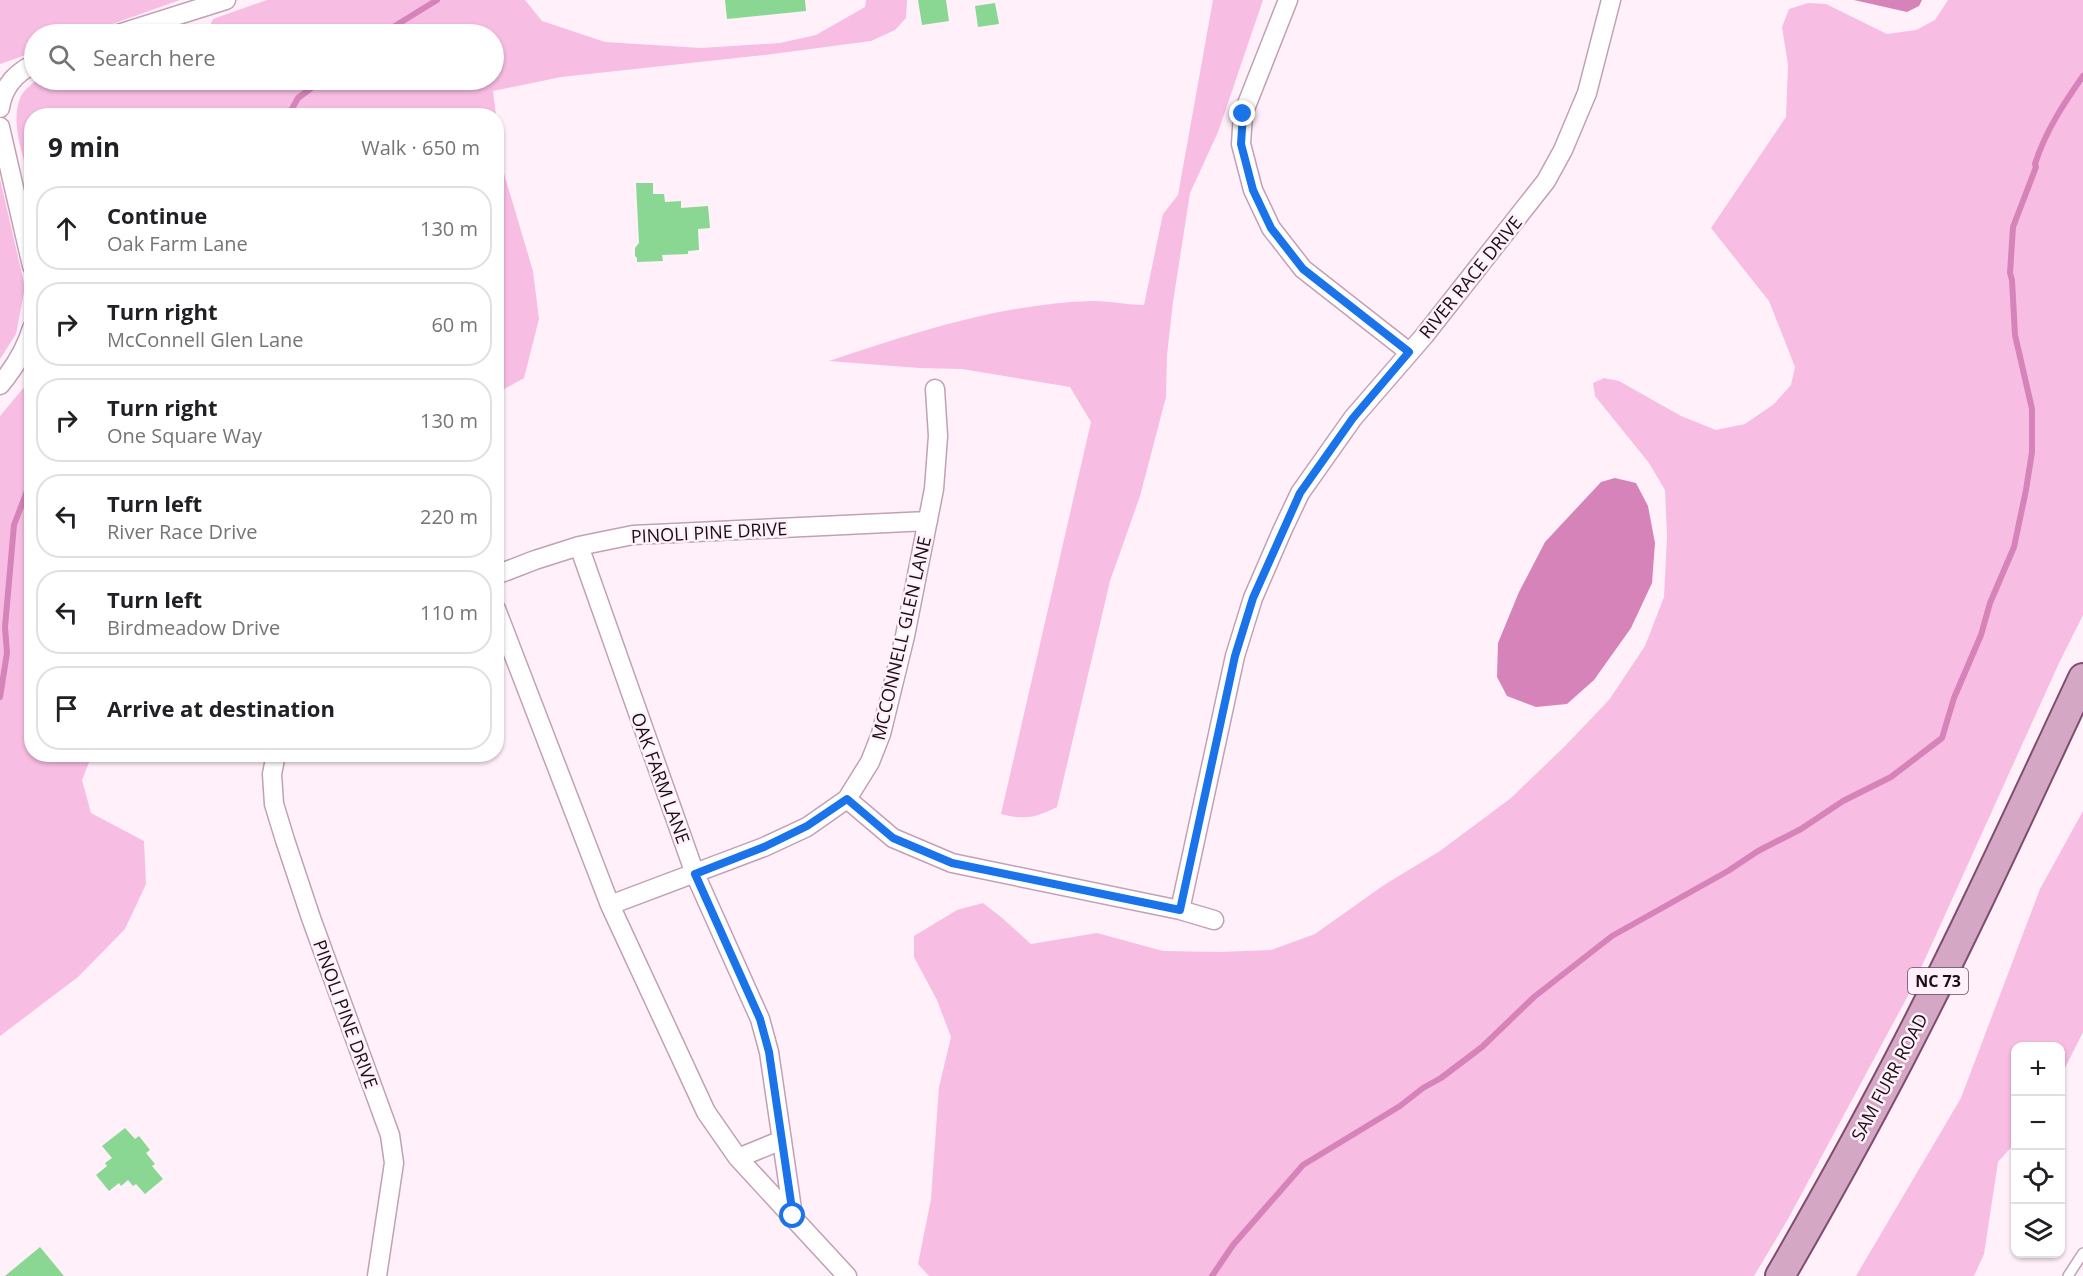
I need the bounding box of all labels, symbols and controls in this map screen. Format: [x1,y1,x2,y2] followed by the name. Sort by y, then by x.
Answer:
[24,24,504,90] search box
[45,41,78,74] icon: search
[93,42,216,72] text: Search here
[1229,100,1255,126] route end
[48,129,120,165] text: 9 min
[361,134,480,161] text: Walk · 650 m
[107,200,207,230] text: Continue
[1413,211,1527,343] street label: RIVER RACE DRIVE
[50,212,83,245] icon: ahead
[420,215,478,242] text: 130 m
[107,230,248,257] text: Oak Farm Lane
[107,296,218,326] text: Turn right
[50,308,83,341] icon: right
[431,311,478,338] text: 60 m
[107,326,304,353] text: McConnell Glen Lane
[107,392,218,422] text: Turn right
[50,404,83,437] icon: right
[420,407,478,434] text: 130 m
[107,422,262,449] text: One Square Way
[107,488,202,518] text: Turn left
[50,500,83,533] icon: left
[420,503,478,530] text: 220 m
[630,516,788,548] street label: PINOLI PINE DRIVE
[107,518,257,545] text: River Race Drive
[866,534,936,742] street label: MCCONNELL GLEN LANE
[107,584,202,614] text: Turn left
[50,596,83,629] icon: left
[420,599,478,626] text: 110 m
[107,614,280,641] text: Birdmeadow Drive
[50,692,83,725] icon: arrive
[107,693,335,723] text: Arrive at destination
[626,709,696,847] street label: OAK FARM LANE
[308,936,384,1092] street label: PINOLI PINE DRIVE
[1908,968,1968,994] road number: NC 73
[1845,1009,1933,1145] street label: SAM FURR ROAD
[2011,1042,2065,1258] map controls
[2011,1042,2065,1096] button: +
[2011,1096,2065,1150] button: −
[2011,1150,2065,1204] button: locate
[779,1202,805,1228] route start
[2011,1204,2065,1258] button: layers

